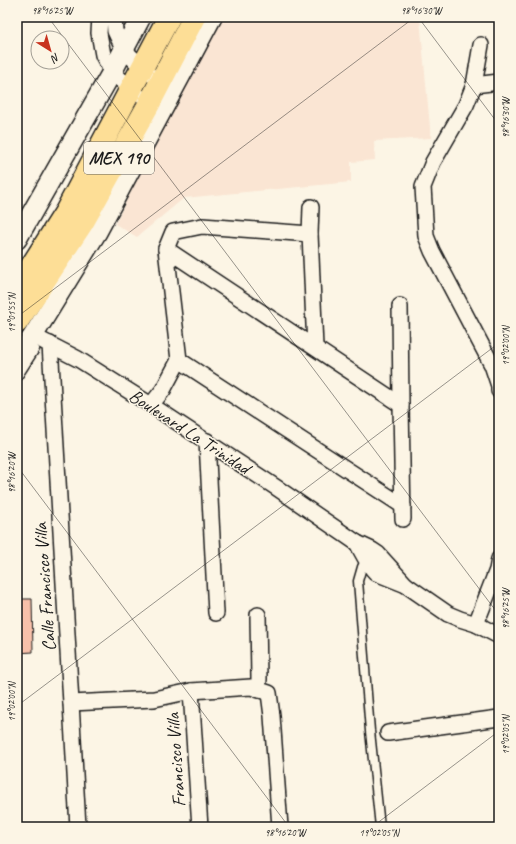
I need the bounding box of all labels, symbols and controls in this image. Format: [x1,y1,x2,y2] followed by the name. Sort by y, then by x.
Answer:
[32,4,74,17] text: 98°16'25"W
[401,4,443,17] text: 98°16'30"W
[30,30,70,70] north arrow
[47,50,63,67] text: N
[499,96,512,138] text: 98°16'30"W
[84,142,154,174] road number: MEX 190
[5,291,18,333] text: 19°01'55"N
[499,324,512,366] text: 19°02'00"N
[124,384,257,482] street label: Boulevard La Trinidad
[5,451,18,493] text: 98°16'20"W
[28,520,61,652] street label: Calle Francisco Villa
[499,587,512,629] text: 98°16'25"W
[5,680,18,722] text: 19°02'00"N
[161,711,191,808] street label: Francisco Villa
[499,713,512,755] text: 19°02'05"N
[265,826,307,839] text: 98°16'20"W
[359,826,401,839] text: 19°02'05"N

